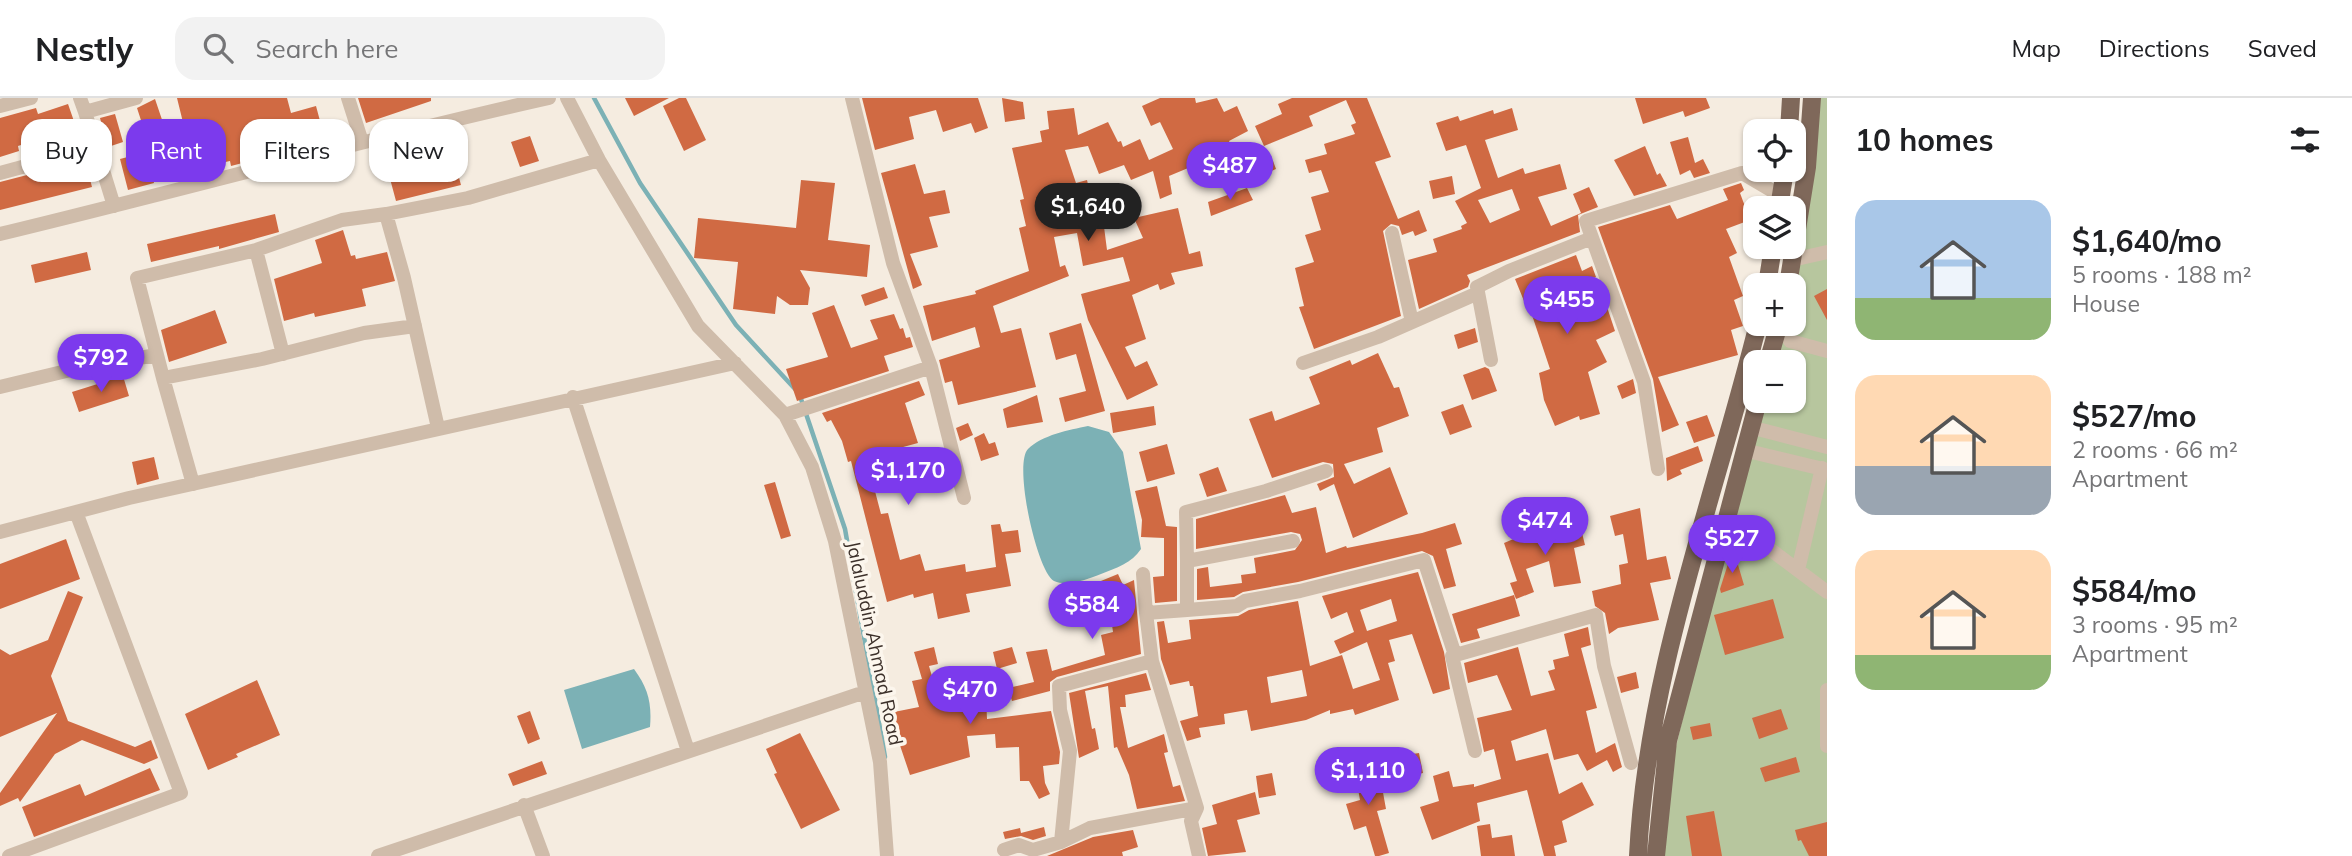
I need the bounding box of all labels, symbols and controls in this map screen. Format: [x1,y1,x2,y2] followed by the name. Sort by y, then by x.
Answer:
[175,17,665,80] search box
[35,28,133,69] text: Nestly
[199,29,237,67] icon: search
[255,32,398,65] text: Search here
[2011,33,2061,63] text: Map
[2099,33,2210,63] text: Directions
[2248,33,2317,63] text: Saved
[21,119,112,182] chip: Buy
[126,119,226,182] chip: Rent
[240,119,355,182] chip: Filters
[369,119,468,182] chip: New
[1743,119,1806,413] map controls
[1743,119,1806,182] button: locate
[1855,121,1994,159] text: 10 homes
[2286,121,2324,159] icon: filters
[1189,142,1271,202] pin: $487
[1202,150,1258,179] text: $487
[1031,184,1145,243] pin: $1,640
[1051,191,1125,220] text: $1,640
[1743,196,1806,259] button: layers
[2072,222,2222,260] text: $1,640/mo
[1911,228,1995,312] icon: home
[2072,260,2252,289] text: 5 rooms · 188 m²
[1743,273,1806,336] button: +
[1526,276,1608,336] pin: $455
[1539,284,1595,313] text: $455
[2072,289,2140,318] text: House
[60,334,142,394] pin: $792
[73,342,129,371] text: $792
[1743,350,1806,413] button: −
[2072,397,2196,435] text: $527/mo
[1911,403,1995,487] icon: home
[2072,435,2238,464] text: 2 rooms · 66 m²
[851,448,965,507] pin: $1,170
[871,455,945,484] text: $1,170
[2072,464,2188,493] text: Apartment
[1504,498,1586,557] pin: $474
[1517,505,1573,534] text: $474
[1691,516,1773,575] pin: $527
[1704,523,1760,552] text: $527
[842,538,908,748] street label: Jalaluddin Ahmad Road
[2072,572,2196,610] text: $584/mo
[1911,578,1995,662] icon: home
[1051,582,1133,641] pin: $584
[1064,589,1120,618] text: $584
[2072,610,2238,639] text: 3 rooms · 95 m²
[2072,639,2188,668] text: Apartment
[929,666,1011,726] pin: $470
[942,674,998,703] text: $470
[1311,748,1425,807] pin: $1,110
[1331,755,1405,784] text: $1,110

